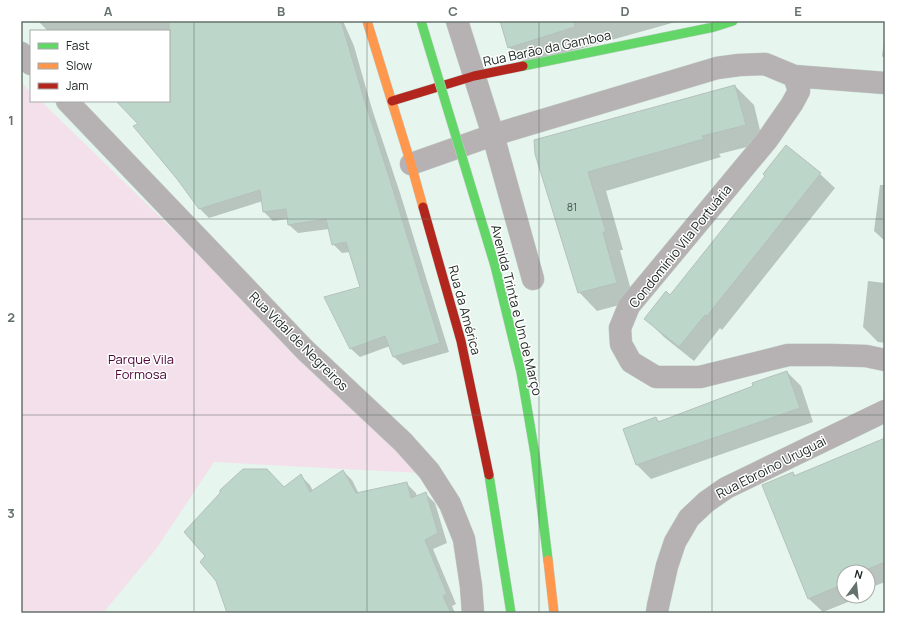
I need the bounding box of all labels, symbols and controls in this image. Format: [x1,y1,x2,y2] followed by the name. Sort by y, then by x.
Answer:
[104,2,113,20] text: A
[277,2,285,20] text: B
[448,2,458,20] text: C
[620,2,630,20] text: D
[794,2,802,20] text: E
[481,26,613,70] street label: Rua Barão da Gamboa
[30,30,170,102] legend
[66,37,90,54] text: Fast
[66,57,92,74] text: Slow
[66,77,88,94] text: Jam
[8,111,14,129] text: 1
[625,181,735,311] street label: Condomínio Vila Portuária
[567,199,577,214] house number: 81
[487,223,547,398] street label: Avenida Trinta e Um de Março
[444,263,486,357] street label: Rua da América
[246,288,353,395] street label: Rua Vidal de Negreiros
[7,308,15,326] text: 2
[108,350,174,383] park label: Parque Vila Formosa
[713,431,829,503] street label: Rua Ebroíno Uruguai
[7,504,15,522] text: 3
[836,564,876,604] north arrow
[853,566,865,582] text: N

